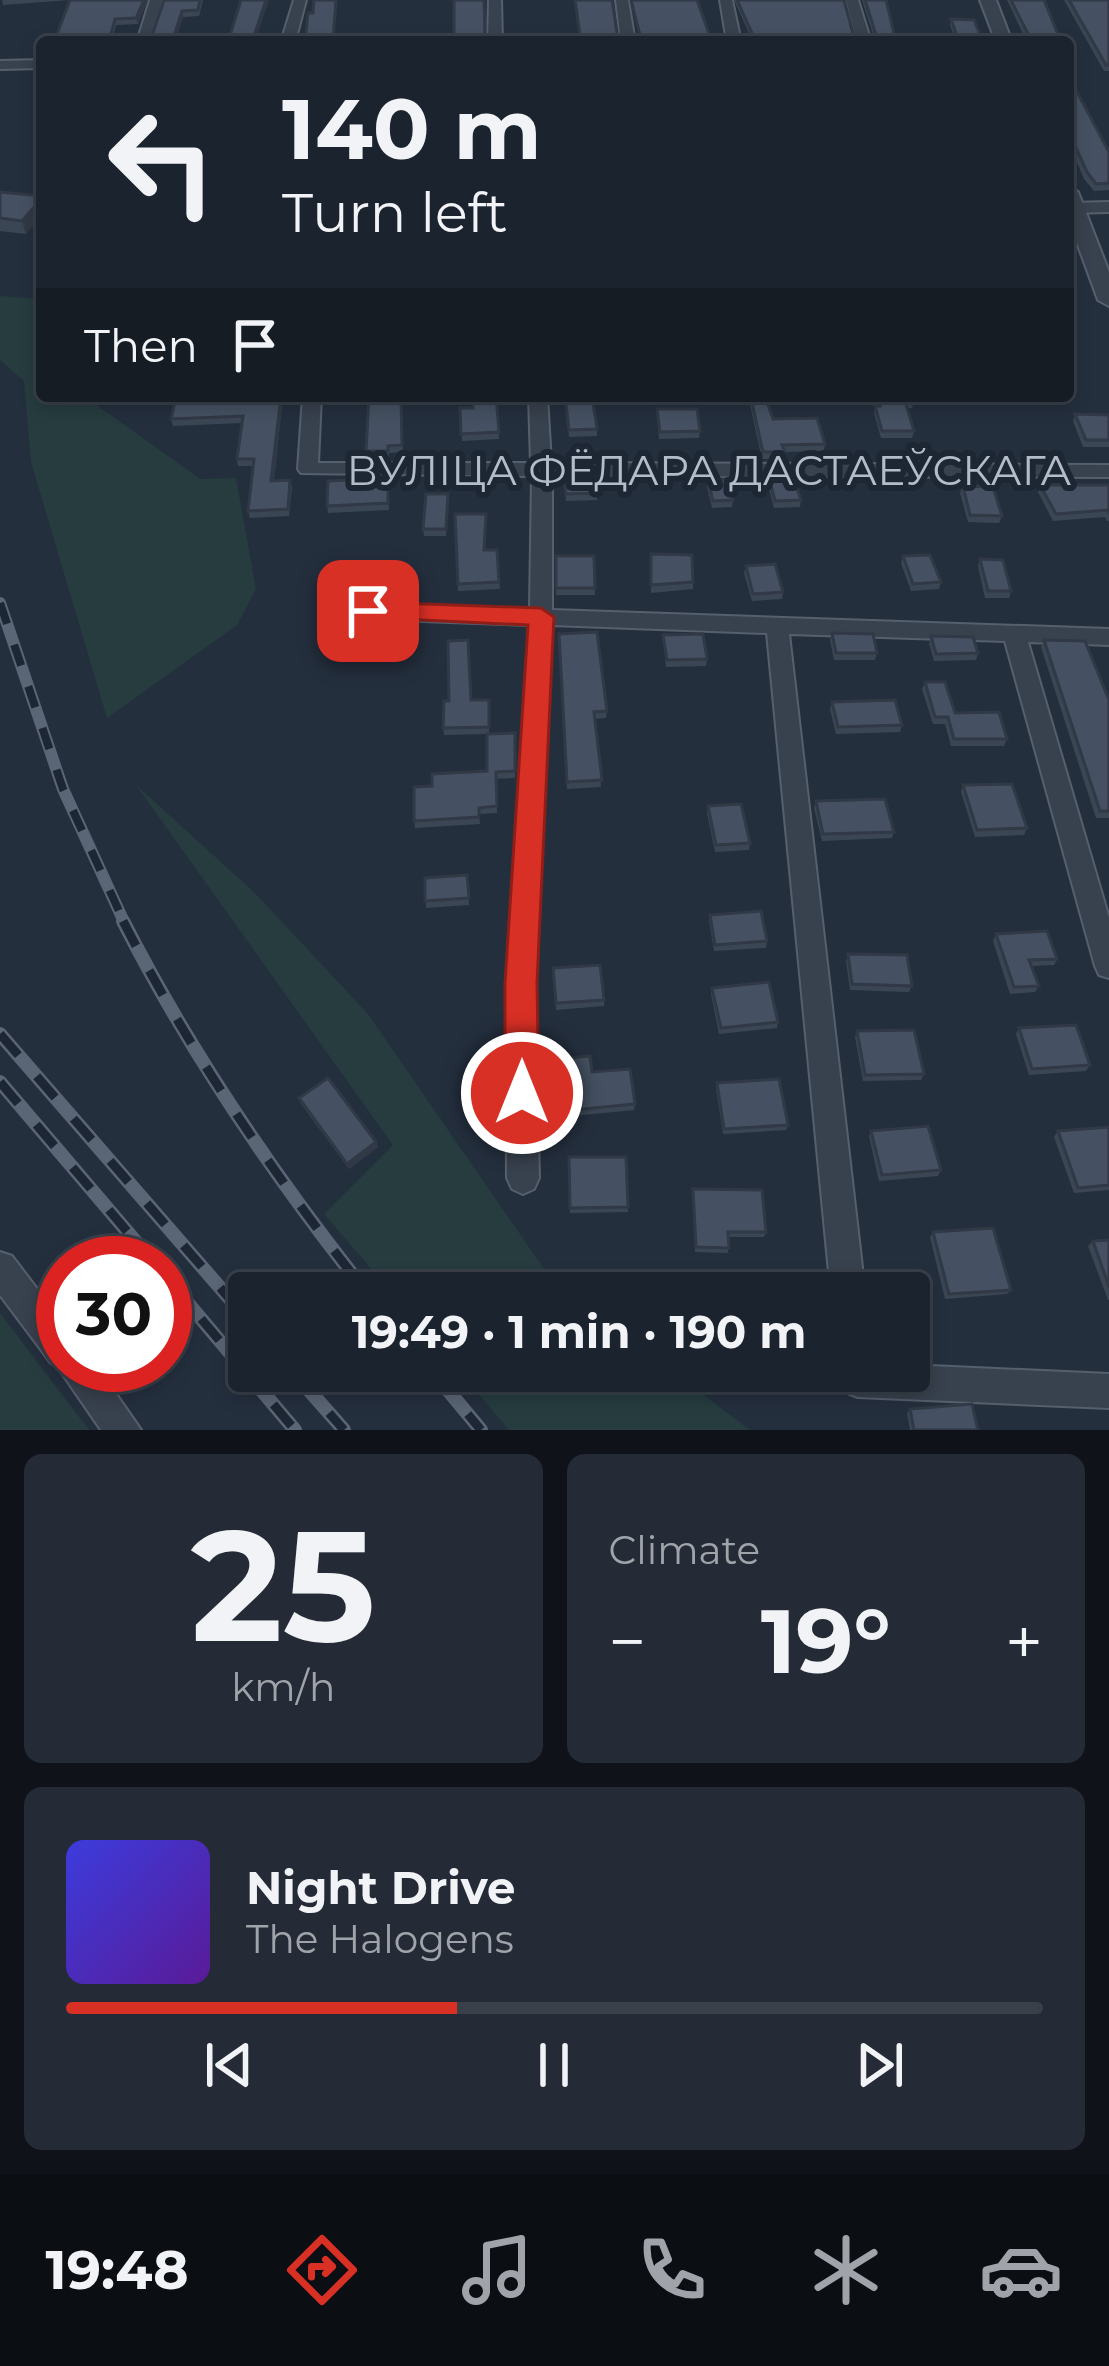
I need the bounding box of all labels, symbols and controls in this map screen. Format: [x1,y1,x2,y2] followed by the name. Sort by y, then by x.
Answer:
[282,78,542,180] text: 140 m
[84,84,240,240] icon: left
[282,180,508,246] text: Turn left
[222,312,288,378] icon: arrive
[84,318,198,373] text: Then
[347,444,1071,496] street label: ВУЛІЦА ФЁДАРА ДАСТАЕЎСКАГА
[317,560,419,662] pin
[335,578,401,644] icon: arrive
[459,1030,585,1156] position arrow
[36,1236,192,1392] speed limit sign: 30
[352,1304,806,1359] text: 19:49 · 1 min · 190 m
[191,1490,376,1680] text: 25
[609,1526,760,1574] text: Climate
[761,1586,891,1696] text: 19°
[609,1601,646,1682] text: −
[1005,1601,1043,1682] text: +
[231,1663,335,1711] text: km/h
[246,1860,515,1915] text: Night Drive
[246,1915,514,1963] text: The Halogens
[196,2032,262,2098] icon: previous
[521,2032,587,2098] icon: pause
[847,2032,913,2098] icon: next
[280,2228,364,2312] icon: directions
[455,2228,539,2312] icon: music
[630,2228,714,2312] icon: phone
[804,2228,888,2312] icon: climate
[979,2228,1063,2312] icon: car
[45,2237,189,2303] text: 19:48

